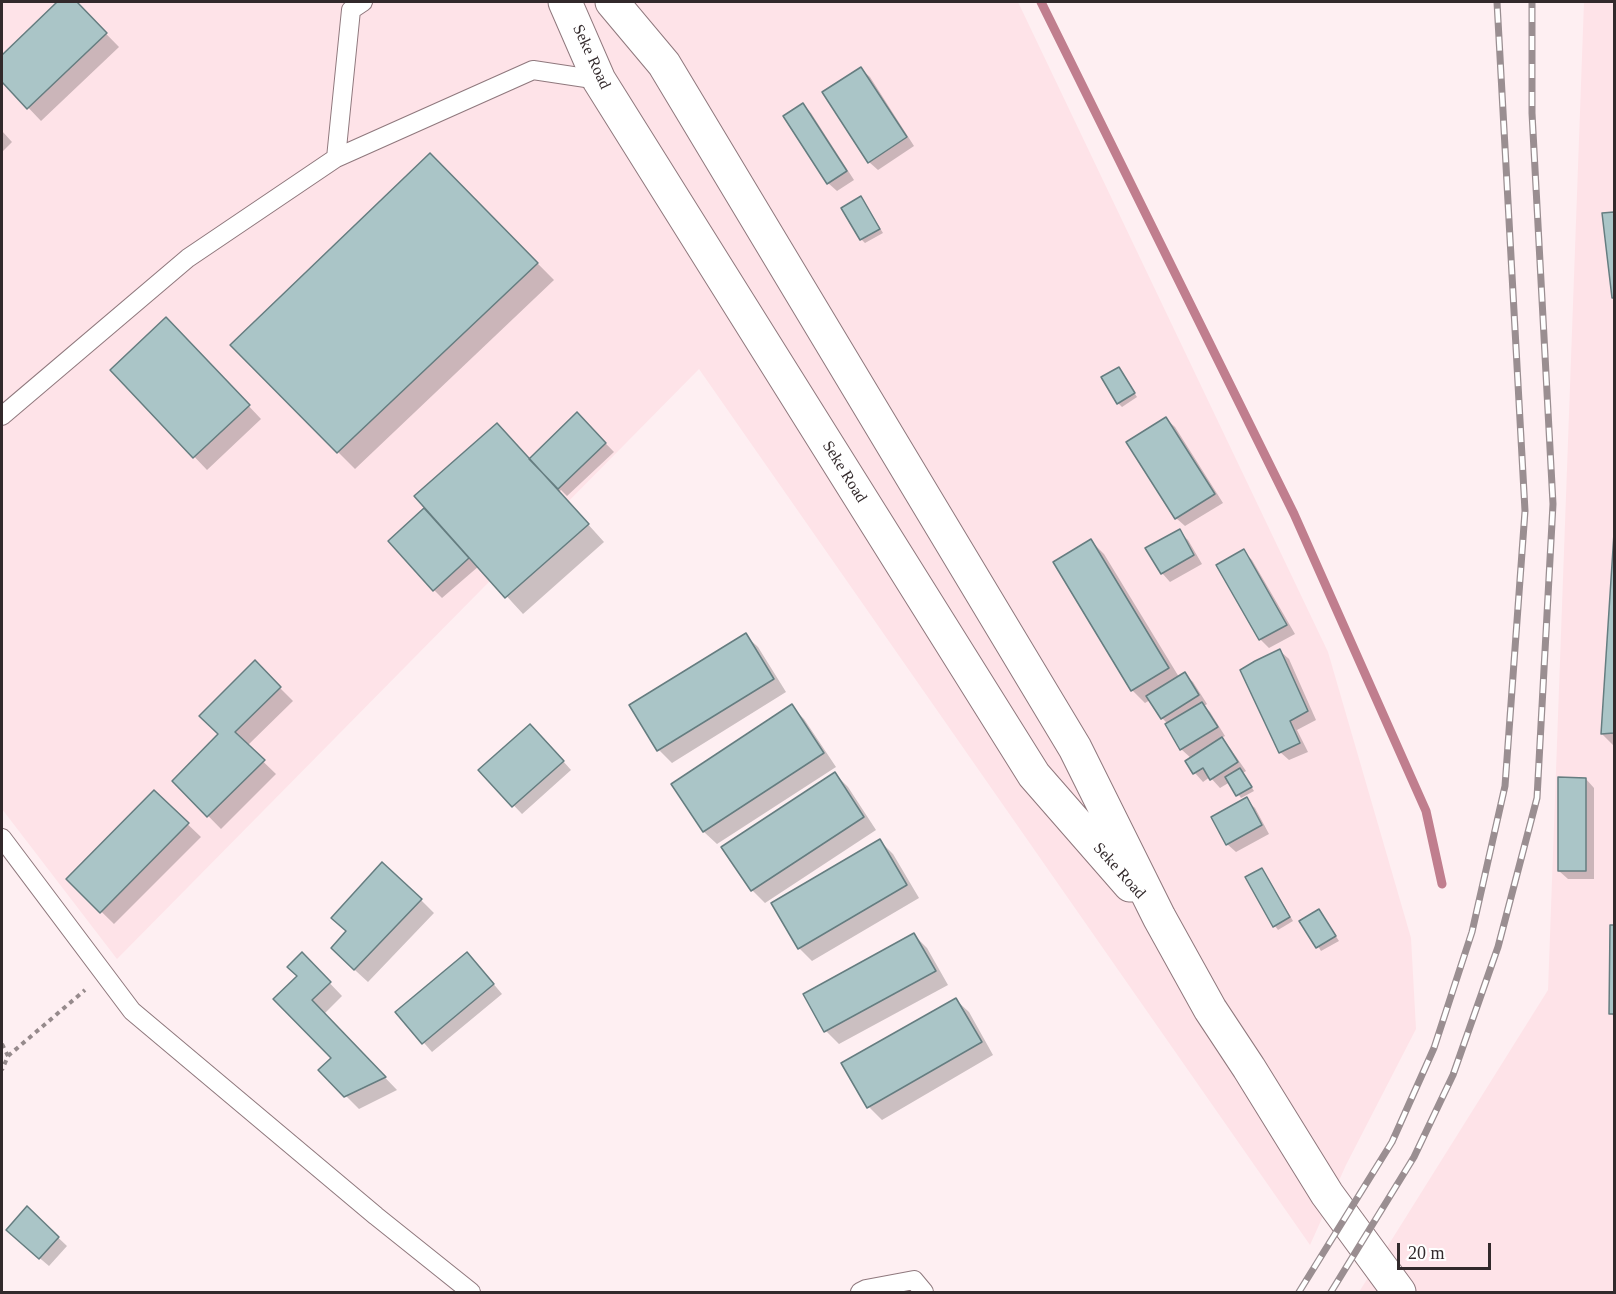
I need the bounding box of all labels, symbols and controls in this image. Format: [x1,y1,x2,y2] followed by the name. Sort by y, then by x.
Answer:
[568,22,614,92] street label: Seke Road
[818,438,870,506] street label: Seke Road
[1089,839,1149,903] street label: Seke Road
[1400,1231,1494,1269] scale bar
[1408,1243,1445,1263] text: 20 m

